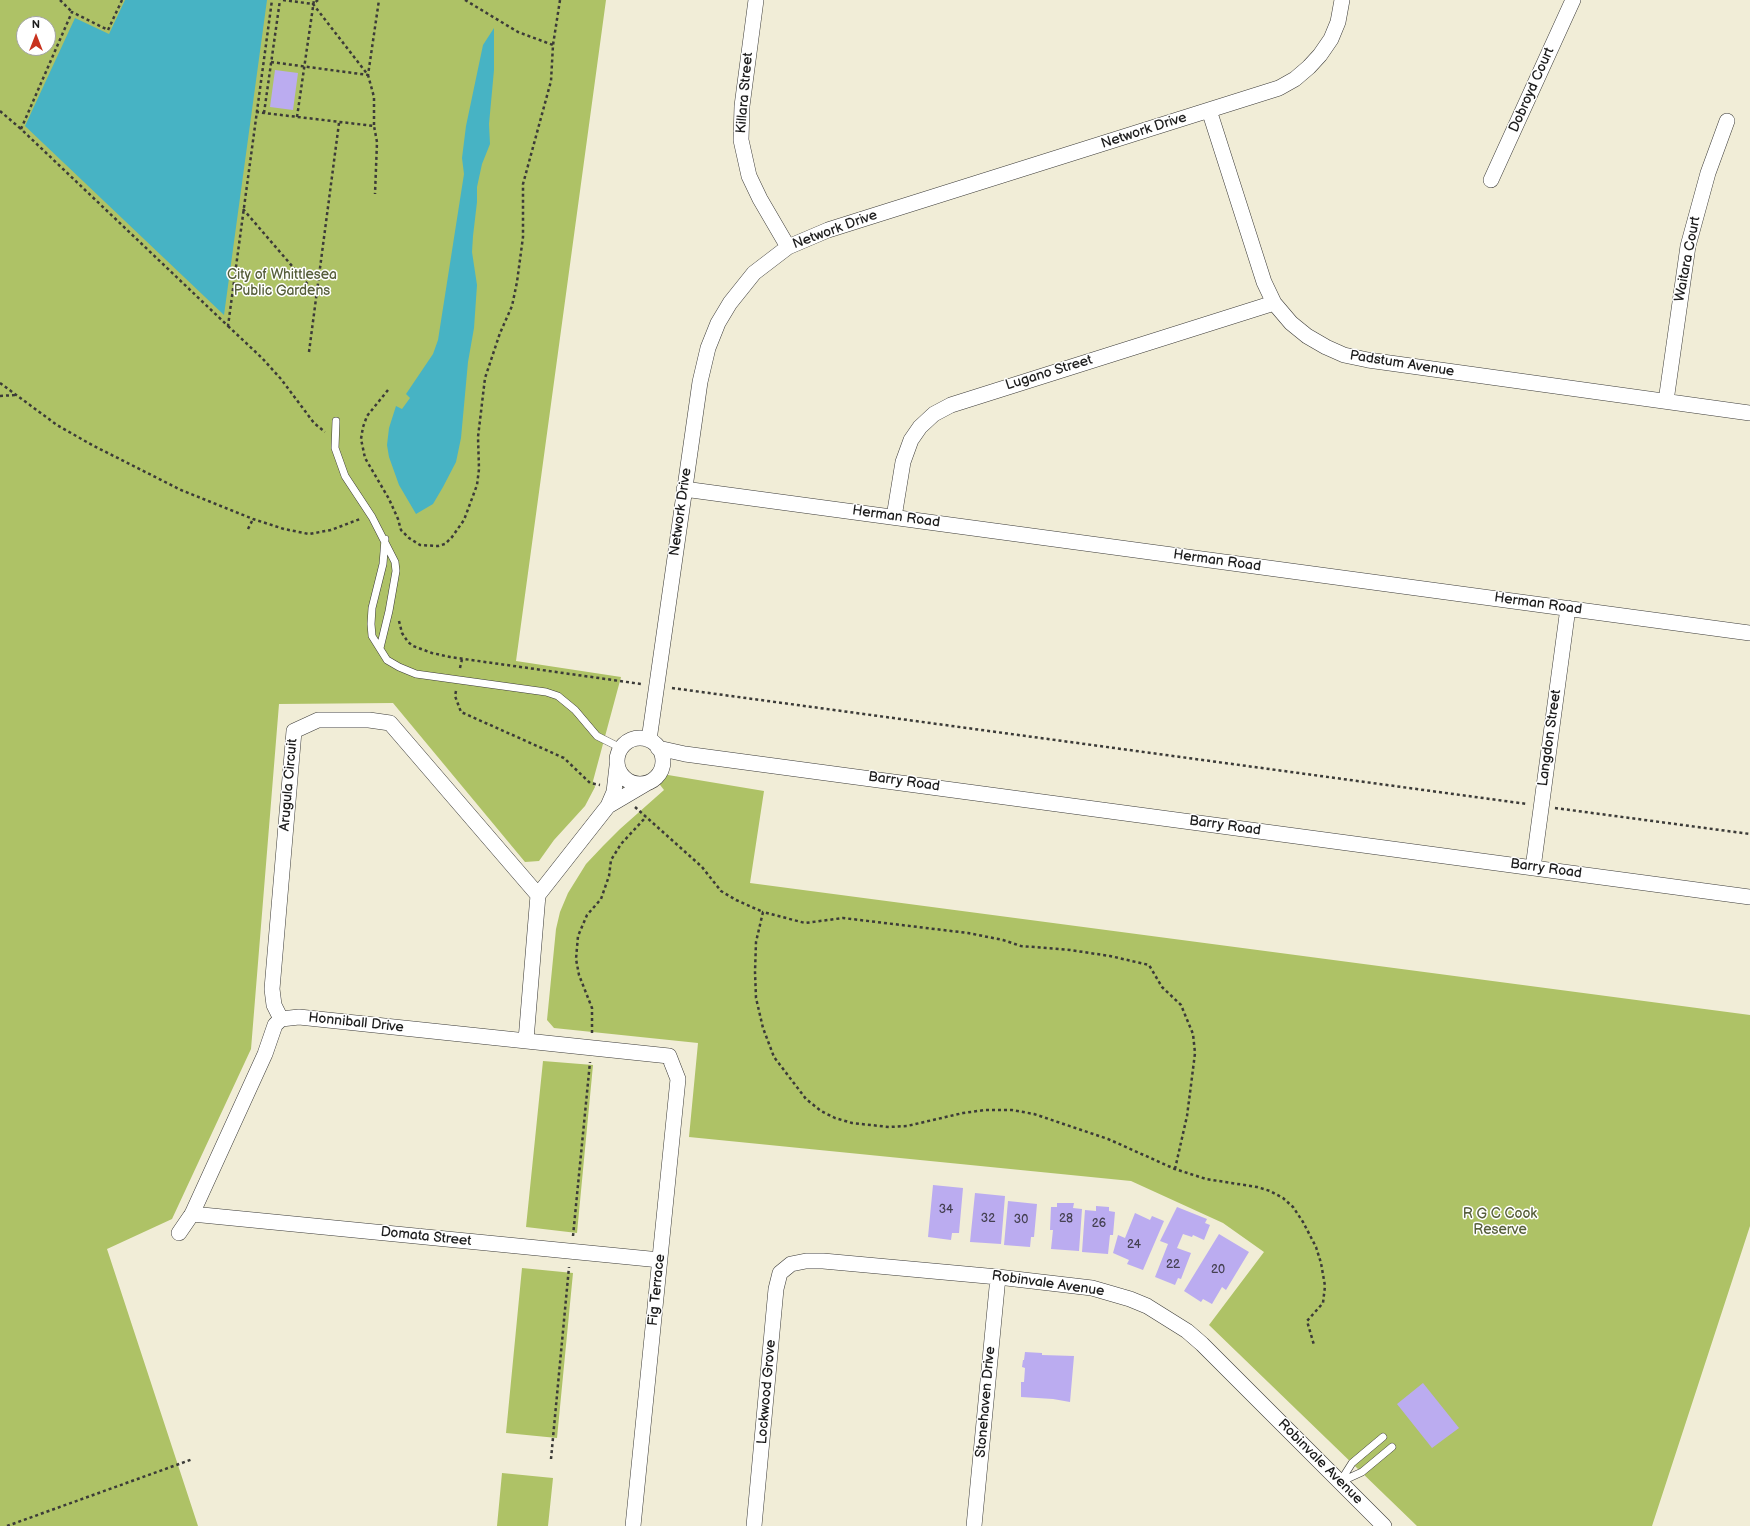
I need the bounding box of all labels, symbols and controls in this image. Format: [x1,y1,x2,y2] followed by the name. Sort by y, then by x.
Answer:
[16,16,56,56] north arrow
[32,18,40,31] text: N
[1506,45,1558,135] street label: Dobroyd Court
[733,52,757,134] street label: Killara Street
[1099,109,1189,153] street label: Network Drive
[790,207,880,253] street label: Network Drive
[1671,215,1705,303] street label: Waitara Court
[227,267,337,300] park label: City of Whittlesea Public Gardens
[1349,347,1455,381] street label: Padstum Avenue
[1004,352,1094,394] street label: Lugano Street
[666,467,696,557] street label: Network Drive
[851,503,941,531] street label: Herman Road
[1172,547,1262,575] street label: Herman Road
[1493,590,1583,618] street label: Herman Road
[1535,688,1565,788] street label: Langdon Street
[277,738,301,832] street label: Arugula Circuit
[867,769,941,795] street label: Barry Road
[1188,813,1262,839] street label: Barry Road
[1509,856,1583,882] street label: Barry Road
[307,1010,405,1036] street label: Honniball Drive
[939,1203,953,1217] house number: 34
[1463,1206,1537,1238] park label: R G C Cook Reserve
[981,1212,995,1226] house number: 32
[1059,1212,1073,1226] house number: 28
[1014,1213,1028,1227] house number: 30
[1092,1217,1106,1231] house number: 26
[380,1224,472,1250] street label: Domata Street
[1127,1238,1141,1252] house number: 24
[645,1253,669,1327] street label: Fig Terrace
[1166,1258,1180,1272] house number: 22
[1211,1263,1225,1277] house number: 20
[991,1268,1105,1300] street label: Robinvale Avenue
[754,1339,780,1445] street label: Lockwood Grove
[973,1346,999,1458] street label: Stonehaven Drive
[1274,1416,1366,1508] street label: Robinvale Avenue

